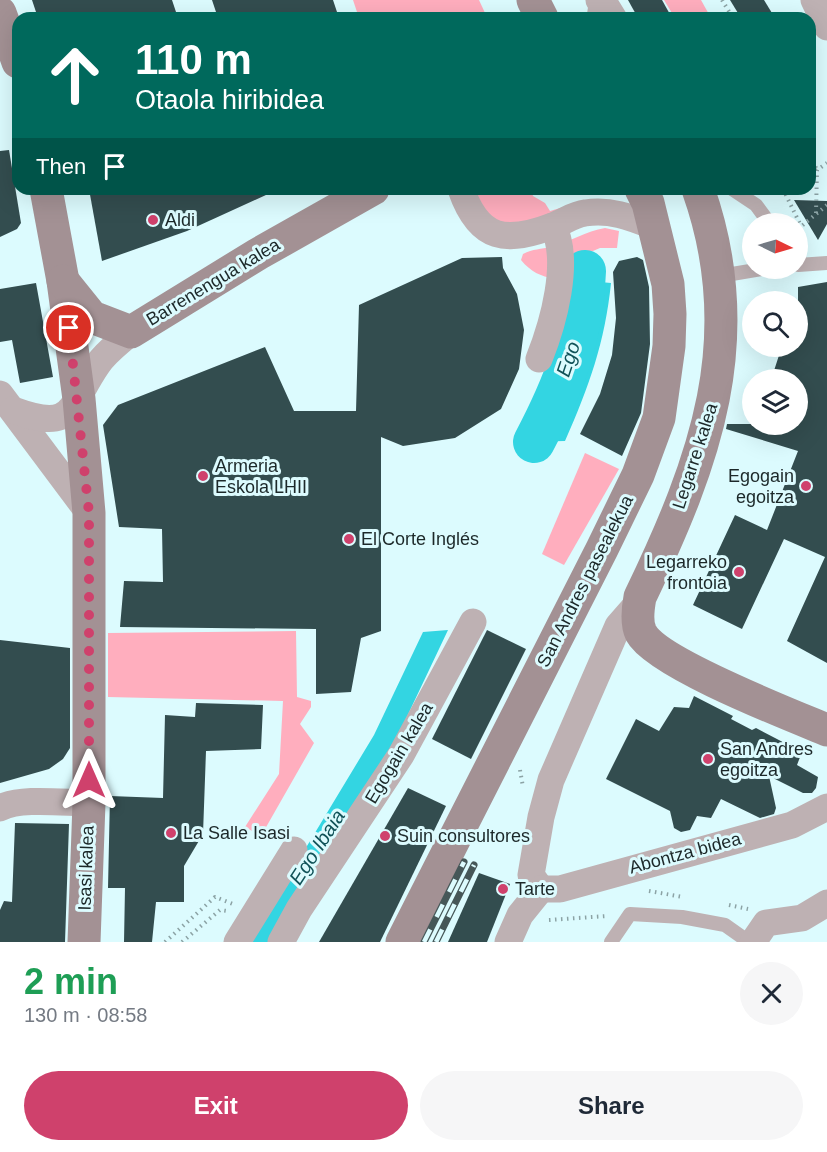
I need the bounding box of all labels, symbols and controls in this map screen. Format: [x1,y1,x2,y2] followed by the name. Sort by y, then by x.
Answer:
[36,36,114,114] icon: ahead
[135,36,252,83] text: 110 m
[135,85,324,115] text: Otaola hiribidea
[98,150,131,183] icon: arrive
[36,154,86,179] text: Then
[165,210,195,230] place label: Aldi
[146,213,160,227] marker: Aldi
[742,213,808,279] north arrow
[742,213,808,435] map controls
[143,234,284,330] street label: Barrenengua kalea
[742,291,808,357] button: search
[43,302,94,353] pin
[52,311,85,344] icon: arrive
[552,339,584,379] water label: Ego
[742,369,808,435] button: layers
[668,400,722,511] street label: Legarre kalea
[215,456,307,497] place label: Armeria Eskola LHII
[728,466,795,507] place label: Egogain egoitza
[196,469,210,483] marker: Armeria Eskola LHII
[799,479,813,493] marker: Egogain egoitza
[533,491,638,670] street label: San Andres pasealekua
[361,529,479,549] place label: El Corte Inglés
[342,532,356,546] marker: El Corte Inglés
[646,552,728,593] place label: Legarreko frontoia
[732,565,746,579] marker: Legarreko frontoia
[361,698,437,807] street label: Egogain kalea
[720,739,813,780] place label: San Andres egoitza
[57,748,121,812] position arrow
[701,752,715,766] marker: San Andres egoitza
[285,806,349,888] water label: Ego Ibaia
[183,823,290,843] place label: La Salle Isasi
[75,824,98,911] street label: Isasi kalea
[164,826,178,840] marker: La Salle Isasi
[397,826,530,846] place label: Suin consultores
[627,828,744,878] street label: Abontza bidea
[378,829,392,843] marker: Suin consultores
[515,879,555,899] place label: Tarte
[496,882,510,896] marker: Tarte
[24,961,118,1002] text: 2 min
[740,962,803,1025] button: close
[24,1004,147,1026] text: 130 m · 08:58
[24,1071,408,1140] button: Exit
[420,1071,803,1140] button: Share

